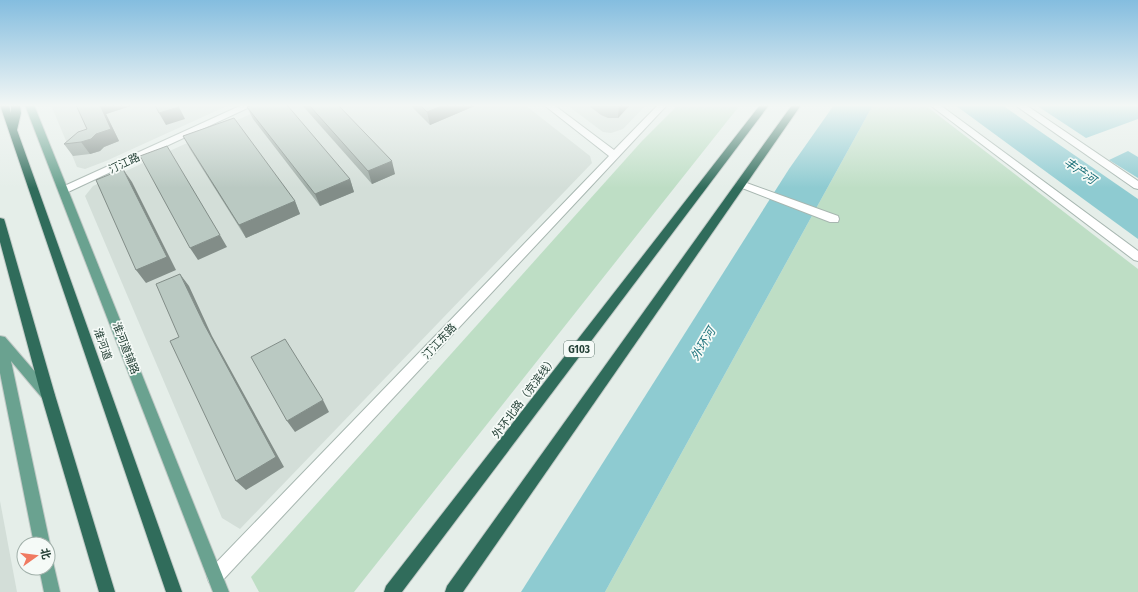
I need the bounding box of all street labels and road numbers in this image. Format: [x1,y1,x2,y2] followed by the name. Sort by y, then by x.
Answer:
[107,151,142,176] street label: 汀江路
[110,320,141,376] street label: 淮河道辅路
[420,321,459,362] street label: 汀江东路
[91,326,114,362] street label: 淮河道
[564,341,594,357] road number: G103
[489,354,559,441] street label: 外环北路（京滨线）

